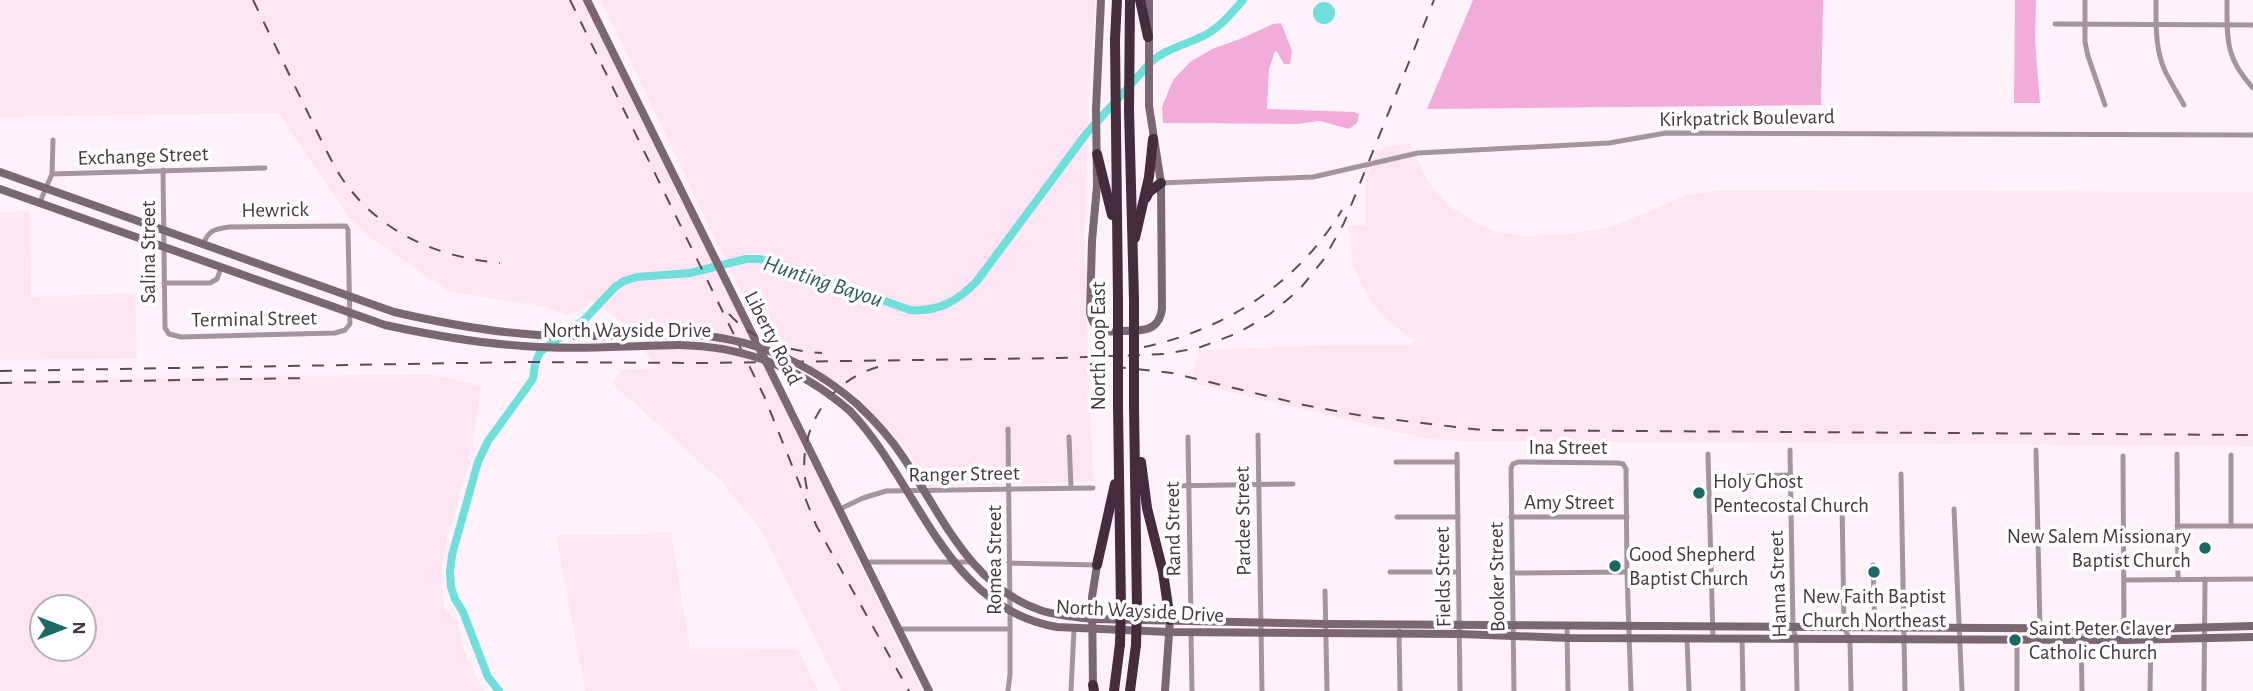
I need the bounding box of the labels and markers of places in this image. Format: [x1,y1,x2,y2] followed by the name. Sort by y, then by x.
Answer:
[1713,471,1869,516] place label: Holy Ghost Pentecostal Church
[1691,485,1707,501] marker: Holy Ghost Pentecostal Church
[2007,526,2191,571] place label: New Salem Missionary Baptist Church
[2197,540,2213,556] marker: New Salem Missionary Baptist Church
[1629,544,1755,589] place label: Good Shepherd Baptist Church
[1607,558,1623,574] marker: Good Shepherd Baptist Church
[1866,564,1882,580] marker: New Faith Baptist Church Northeast
[1802,586,1946,631] place label: New Faith Baptist Church Northeast
[2029,618,2171,663] place label: Saint Peter Claver Catholic Church
[2007,632,2023,648] marker: Saint Peter Claver Catholic Church

